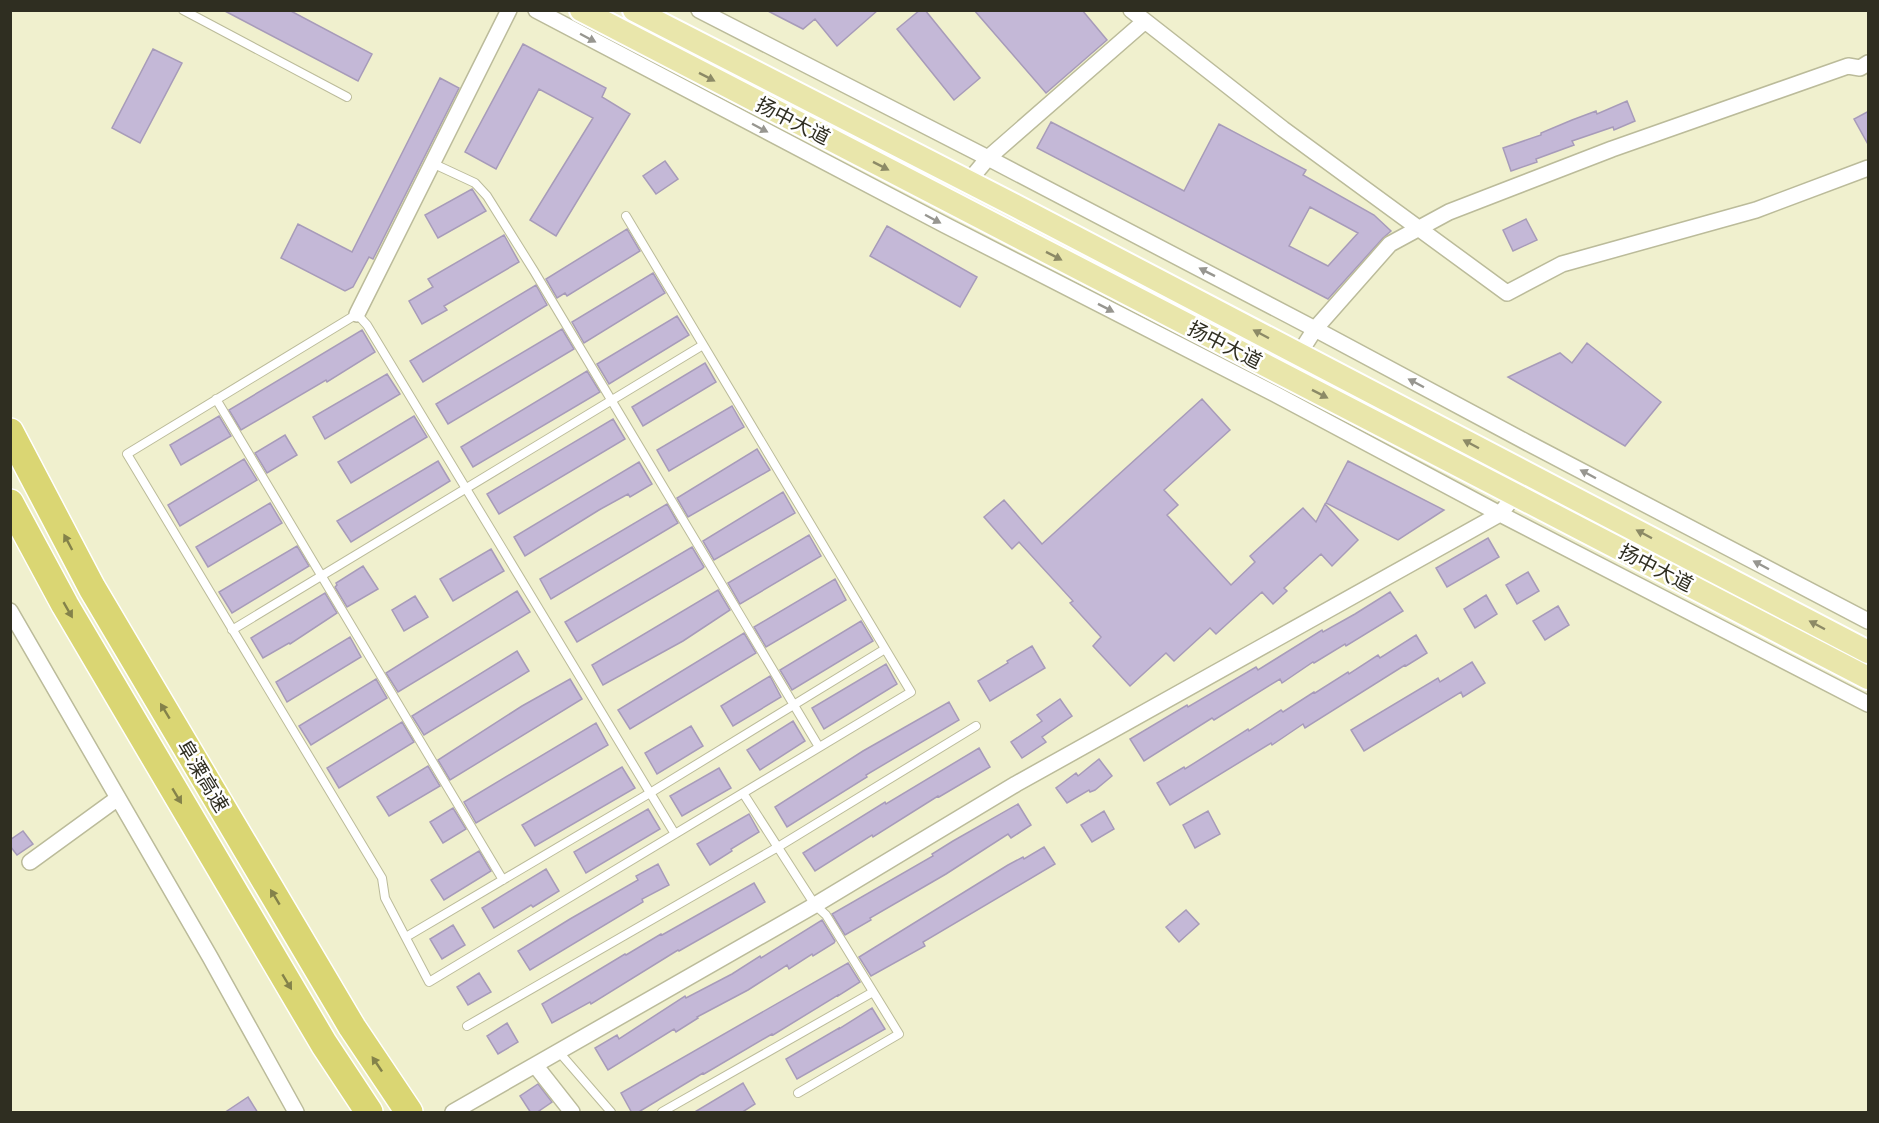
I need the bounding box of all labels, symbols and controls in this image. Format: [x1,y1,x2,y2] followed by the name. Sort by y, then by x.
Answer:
[579,33,596,43] one-way arrow
[699,72,716,81] one-way arrow
[752,91,835,149] street label: 扬中大道
[752,123,769,133] one-way arrow
[872,161,889,171] one-way arrow
[925,214,942,224] one-way arrow
[1045,251,1062,261] one-way arrow
[1198,267,1215,277] one-way arrow
[1098,303,1115,313] one-way arrow
[1184,315,1267,373] street label: 扬中大道
[1253,329,1270,339] one-way arrow
[1407,378,1424,388] one-way arrow
[1312,389,1329,399] one-way arrow
[1463,439,1480,448] one-way arrow
[1580,469,1597,479] one-way arrow
[1635,529,1652,539] one-way arrow
[63,533,73,550] one-way arrow
[1615,538,1698,596] street label: 扬中大道
[1752,560,1769,570] one-way arrow
[62,602,73,618] one-way arrow
[1808,620,1825,630] one-way arrow
[160,703,171,719] one-way arrow
[173,735,235,816] street label: 阜溧高速
[172,788,183,804] one-way arrow
[270,889,281,905] one-way arrow
[282,974,293,990] one-way arrow
[371,1055,382,1072] one-way arrow

